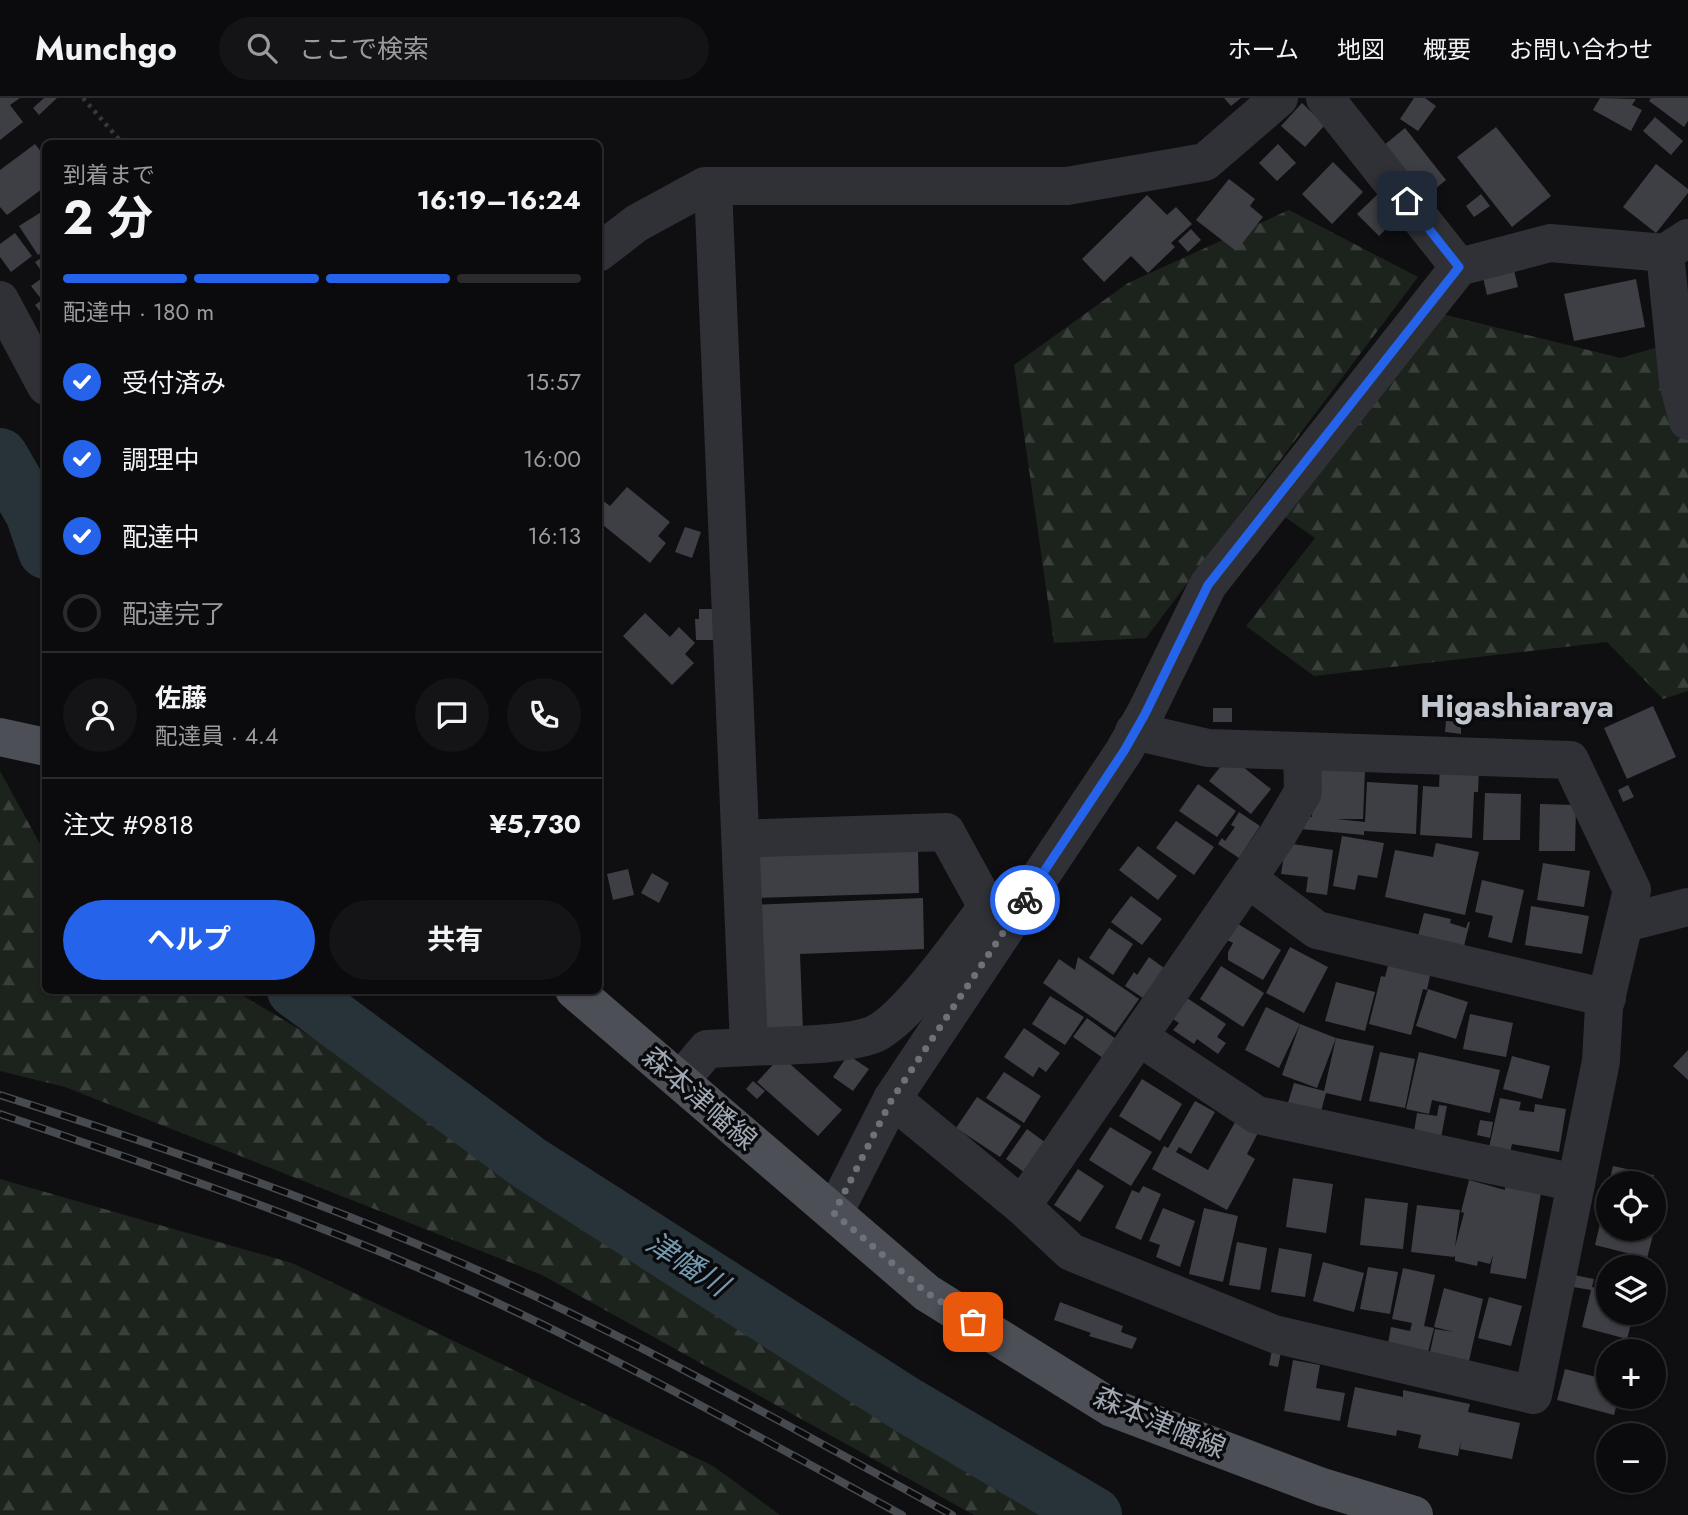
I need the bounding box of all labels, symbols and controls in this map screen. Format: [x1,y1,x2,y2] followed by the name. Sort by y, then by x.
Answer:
[219,17,709,80] search box
[35,25,177,72] text: Munchgo
[243,29,281,67] icon: search
[299,30,429,68] text: ここで検索
[1228,32,1299,67] text: ホーム
[1337,32,1385,67] text: 地図
[1423,32,1471,67] text: 概要
[1509,32,1653,67] text: お問い合わせ
[63,158,155,192] text: 到着まで
[1377,171,1437,231] pin
[417,181,581,219] text: 16:19–16:24
[1388,182,1426,220] icon: home
[63,185,153,251] text: 2 分
[63,295,214,329] text: 配達中 · 180 m
[63,363,101,401] icon: check
[122,364,226,402] text: 受付済み
[526,365,581,399] text: 15:57
[63,440,101,478] icon: check
[122,441,200,479] text: 調理中
[523,442,581,476] text: 16:00
[63,517,101,555] icon: check
[122,518,200,556] text: 配達中
[528,519,581,553] text: 16:13
[122,595,226,633] text: 配達完了
[63,678,137,752] button: person
[415,678,489,752] button: chat
[507,678,581,752] button: phone
[155,679,207,717] text: 佐藤
[1420,683,1614,729] district label: Higashiaraya
[155,719,278,753] text: 配達員 · 4.4
[489,805,581,843] text: ¥5,730
[63,806,194,844] text: 注文 #9818
[990,865,1060,935] courier
[1006,881,1044,919] icon: bike
[63,900,315,980] button: ヘルプ
[329,900,581,980] button: 共有
[633,1037,766,1160] street label: 森本津幡線
[1596,1171,1666,1493] map controls
[1596,1171,1666,1241] button: locate
[638,1221,739,1308] water label: 津幡川
[1596,1255,1666,1325] button: layers
[943,1292,1003,1352] pin
[954,1303,992,1341] icon: bag
[1596,1339,1666,1409] button: +
[1087,1376,1232,1469] street label: 森本津幡線
[1596,1423,1666,1493] button: −

